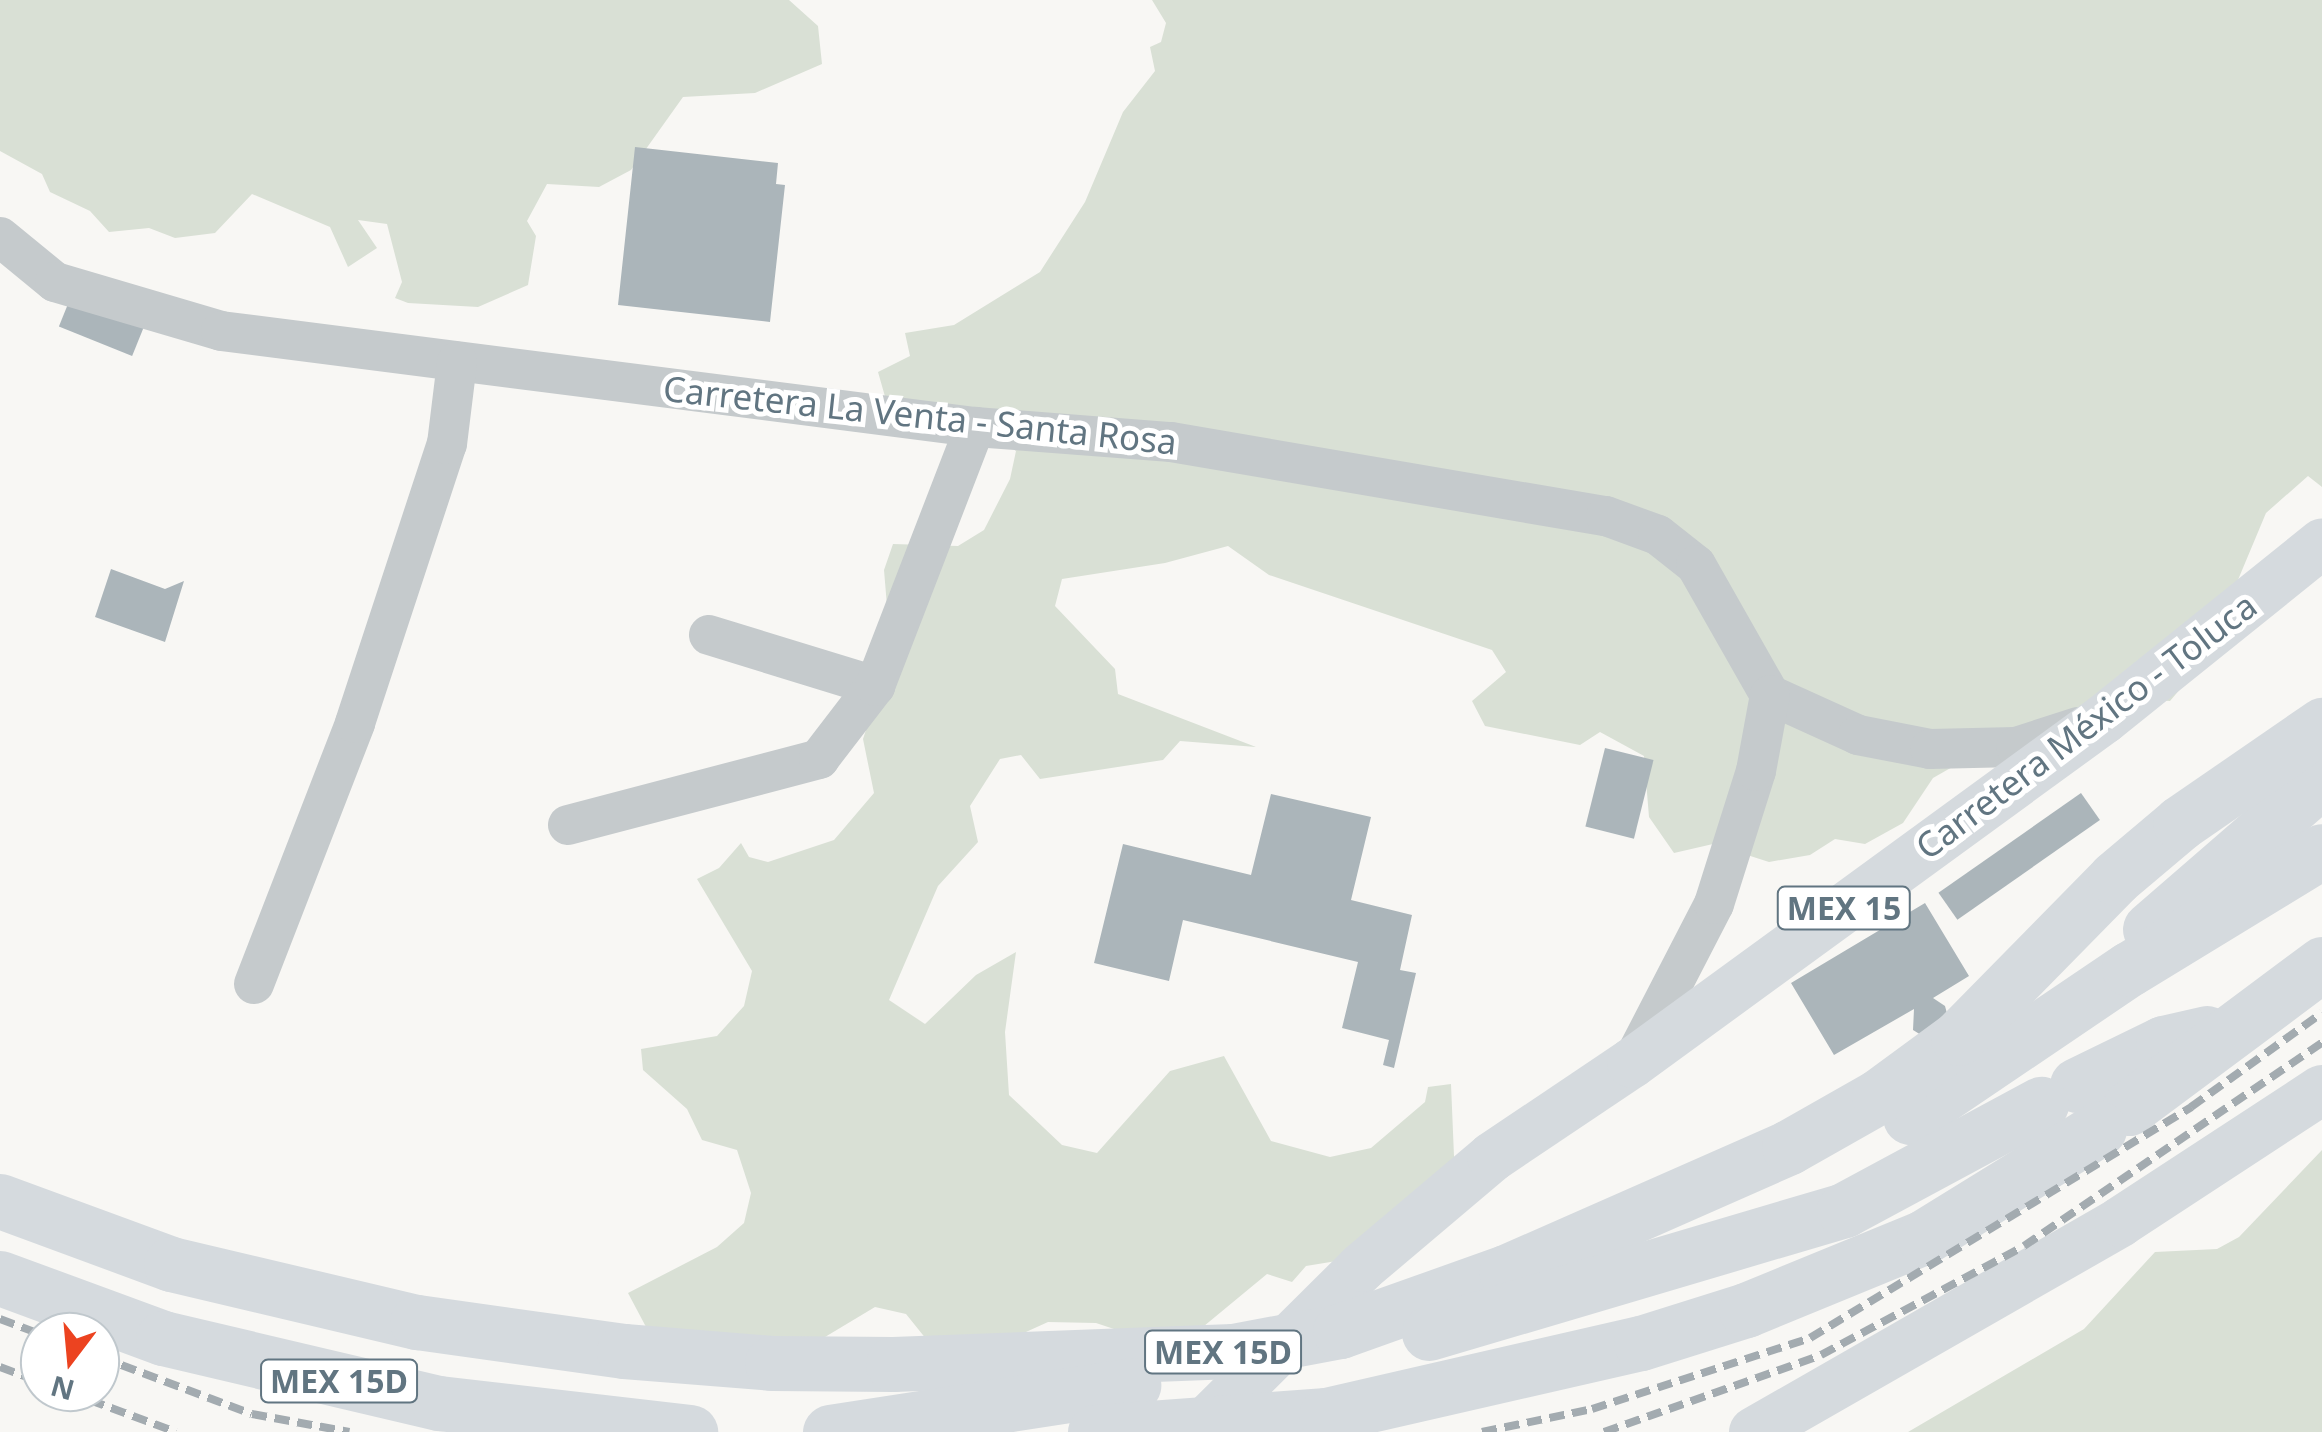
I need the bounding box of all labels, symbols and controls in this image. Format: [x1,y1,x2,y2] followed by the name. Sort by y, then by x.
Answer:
[661,367,1179,463] street label: Carretera La Venta - Santa Rosa
[1907,584,2265,868] street label: Carretera México - Toluca
[1776,881,1912,935] road number: MEX 15
[20,1312,120,1412] north arrow
[1143,1325,1303,1379] road number: MEX 15D
[259,1354,419,1408] road number: MEX 15D
[46,1368,78,1410] text: N

